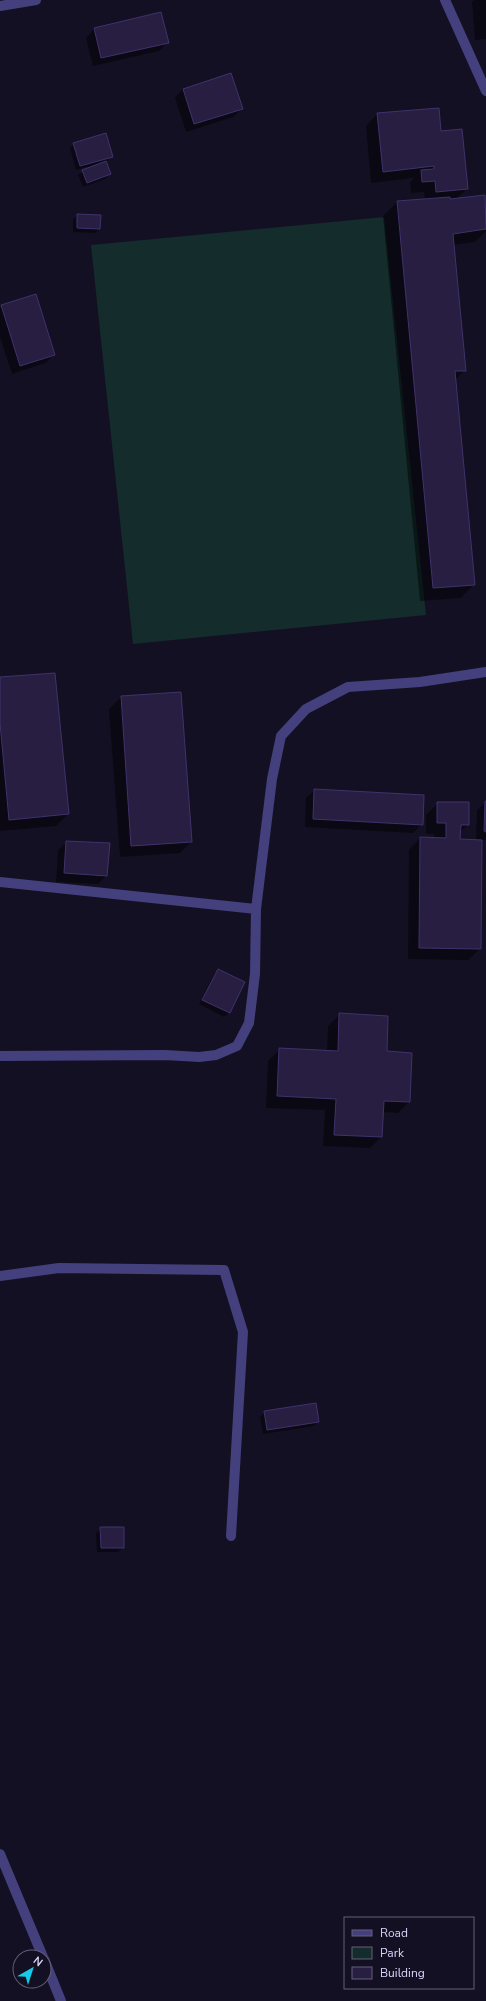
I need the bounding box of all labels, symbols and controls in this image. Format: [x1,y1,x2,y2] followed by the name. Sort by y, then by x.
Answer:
[344,1917,474,1989] legend
[380,1925,408,1941] text: Road
[380,1945,405,1961] text: Park
[12,1949,52,1989] north arrow
[30,1953,46,1970] text: N
[380,1965,425,1981] text: Building

